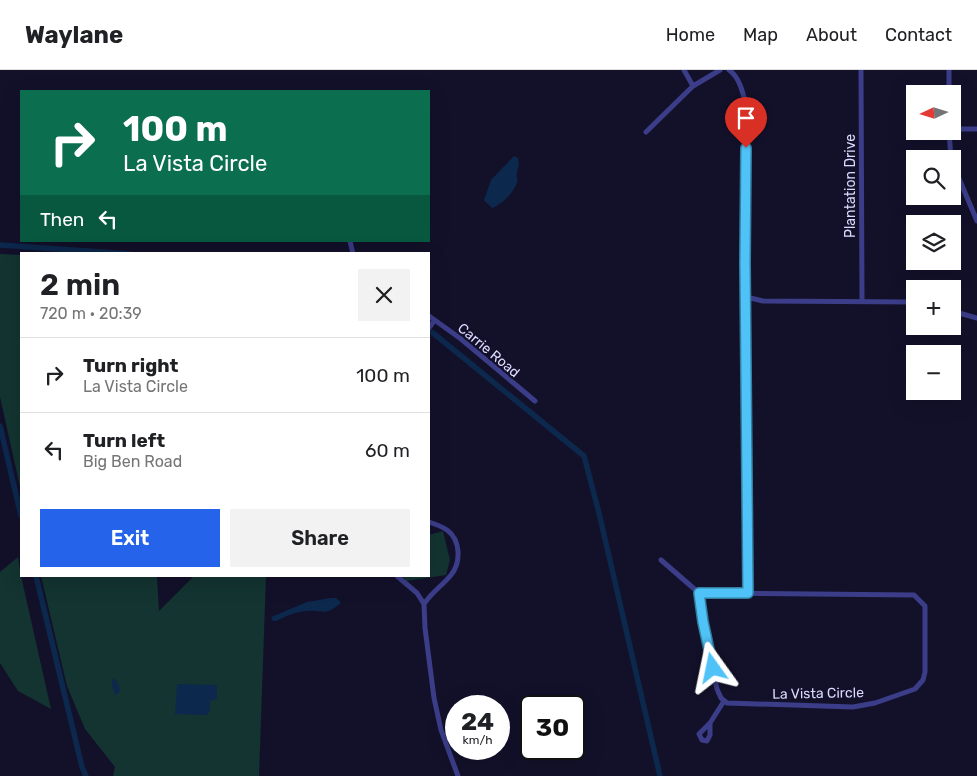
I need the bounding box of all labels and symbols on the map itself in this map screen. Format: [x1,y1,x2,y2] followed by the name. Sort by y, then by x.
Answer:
[906,85,961,140] north arrow
[725,97,767,148] pin
[842,134,859,238] street label: Plantation Drive
[454,320,523,381] street label: Carrie Road
[686,641,738,693] position arrow
[772,684,864,703] street label: La Vista Circle
[520,695,585,760] speed limit sign: 30

